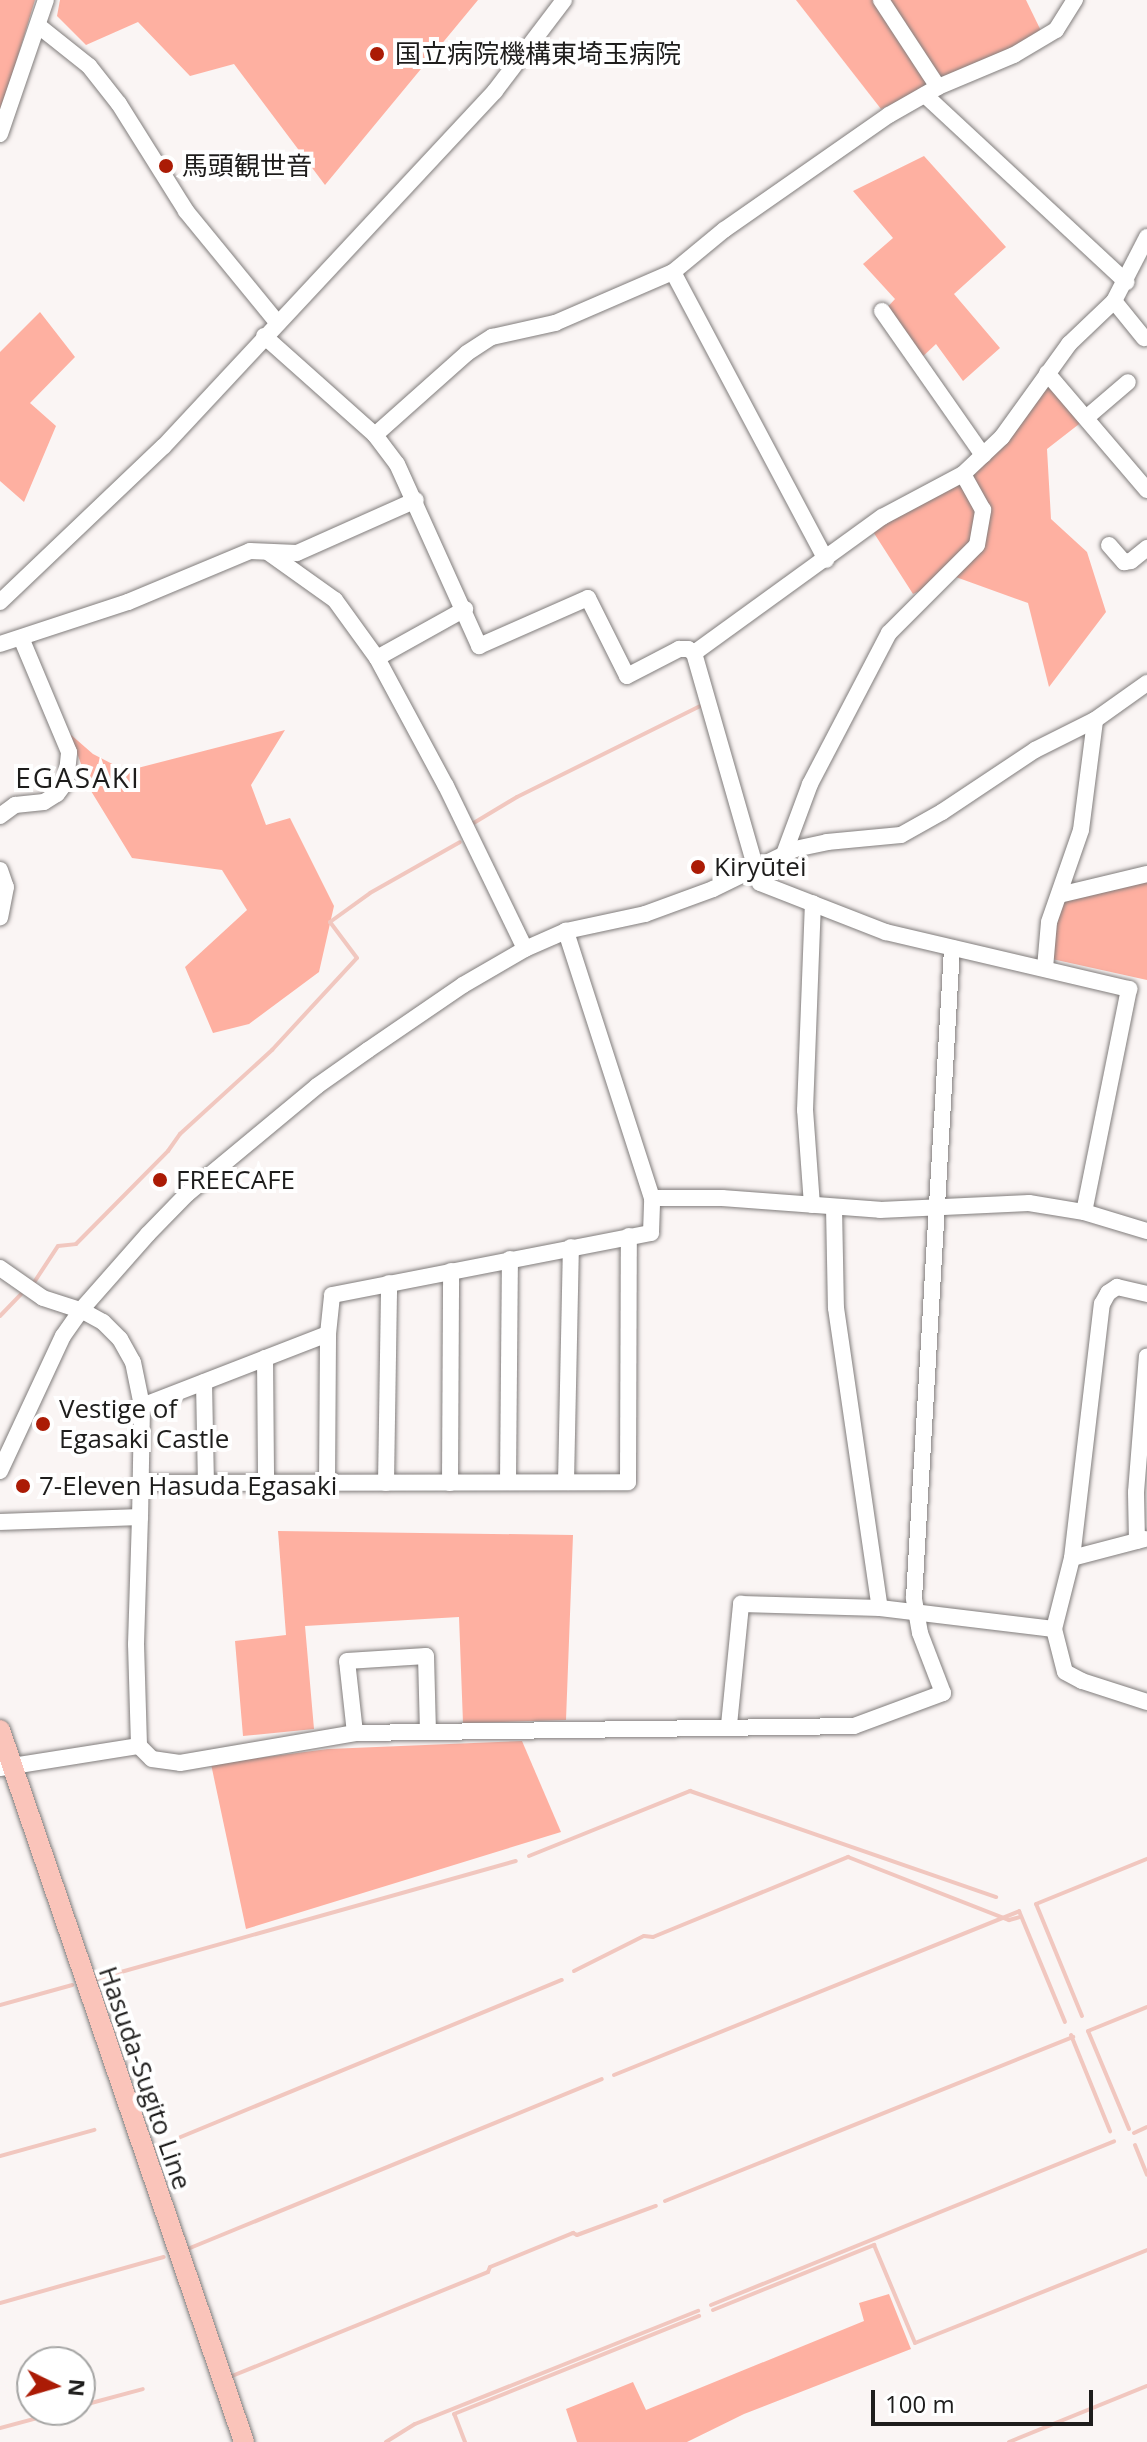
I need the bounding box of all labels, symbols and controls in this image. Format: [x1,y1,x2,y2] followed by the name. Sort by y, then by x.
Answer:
[395,38,681,70] place label: 国立病院機構東埼玉病院
[366,43,388,65] marker: 国立病院機構東埼玉病院
[182,150,312,182] place label: 馬頭観世音
[157,157,175,175] marker: 馬頭観世音
[15,760,141,794] district label: EGASAKI
[714,851,807,883] place label: Kiryūtei
[689,858,707,876] marker: Kiryūtei
[176,1164,295,1196] place label: FREECAFE
[151,1171,169,1189] marker: FREECAFE
[59,1393,229,1454] place label: Vestige of Egasaki Castle
[34,1415,52,1433] marker: Vestige of Egasaki Castle
[39,1470,337,1502] place label: 7-Eleven Hasuda Egasaki
[14,1477,32,1495] marker: 7-Eleven Hasuda Egasaki
[92,1962,198,2194] street label: Hasuda-Sugito Line
[16,2346,96,2426] north arrow
[875,2374,1097,2424] scale bar
[62,2378,94,2398] text: N
[885,2387,955,2420] text: 100 m

